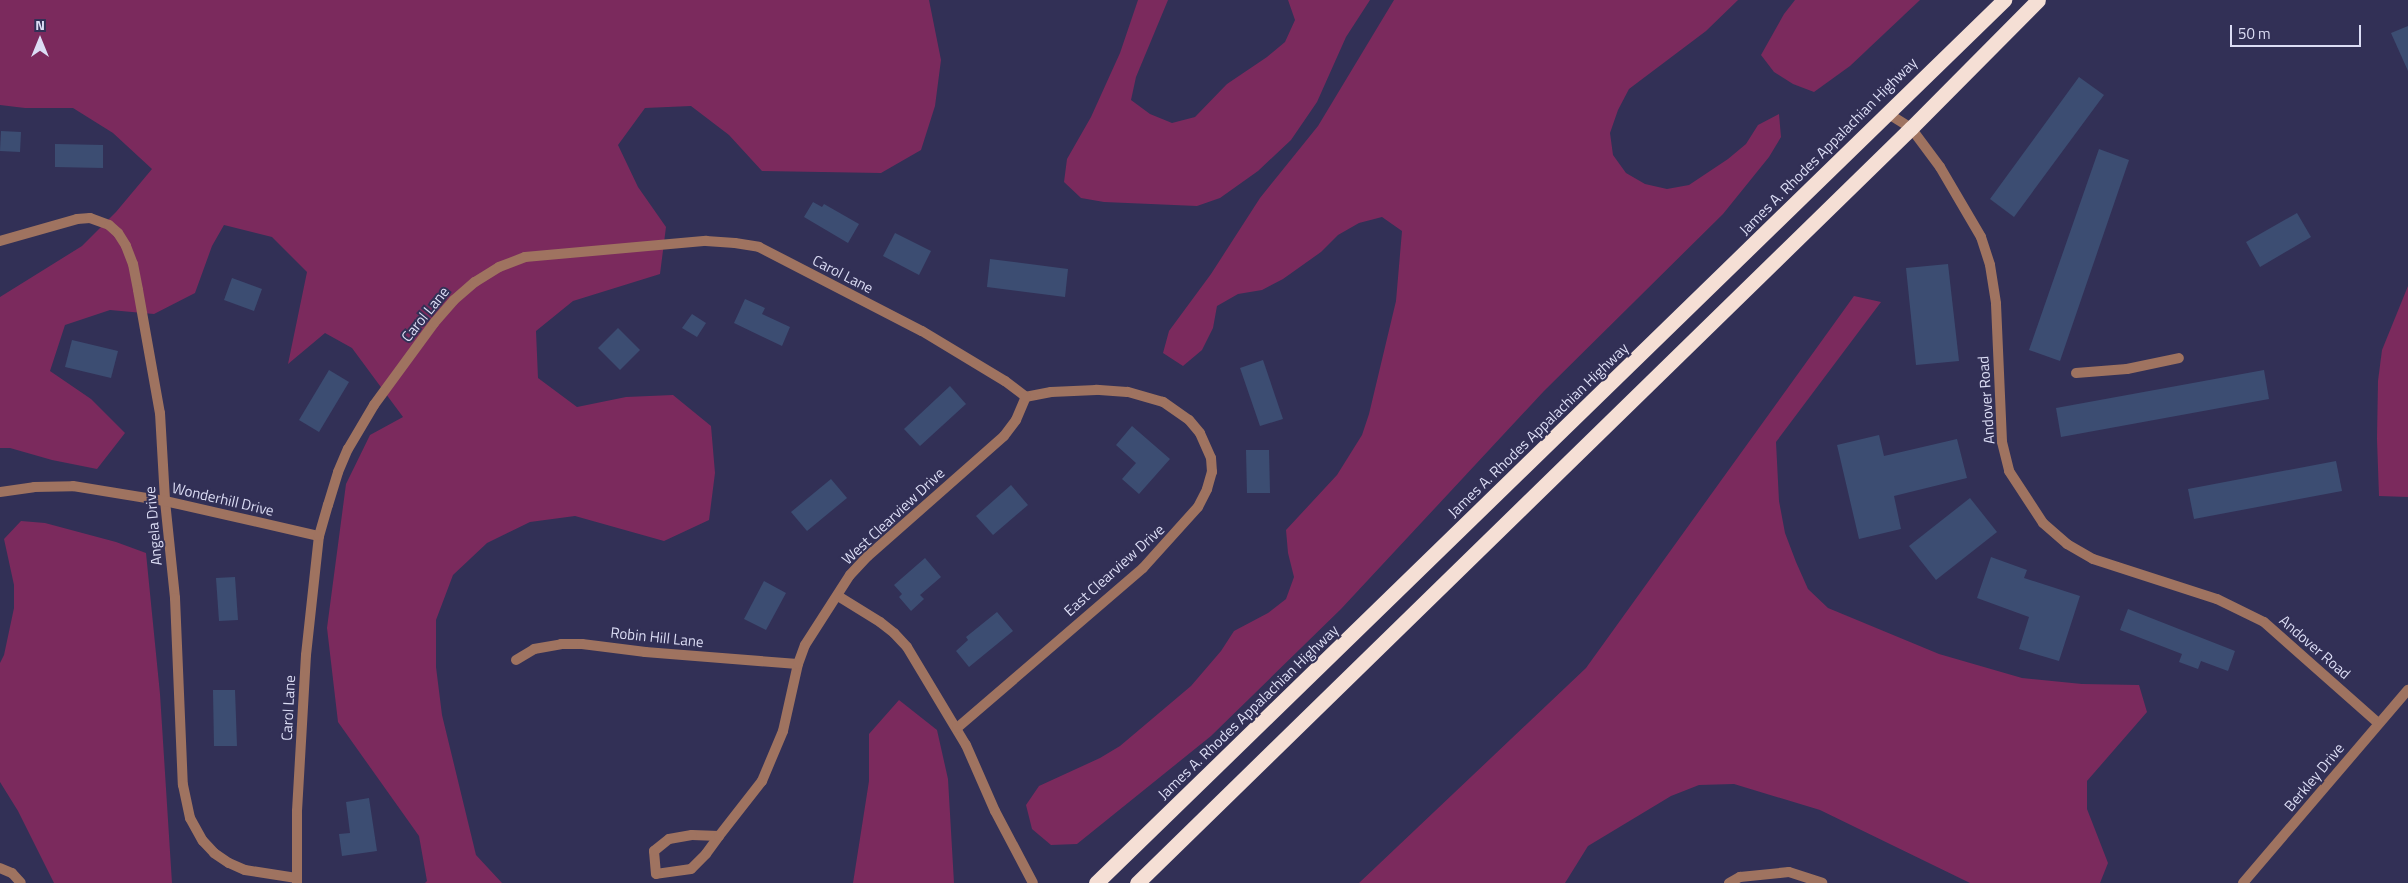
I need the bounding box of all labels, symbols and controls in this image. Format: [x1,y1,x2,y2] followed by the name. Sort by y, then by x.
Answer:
[35,14,45,35] text: N
[15,15,65,65] north arrow
[2233,15,2364,47] scale bar
[2238,22,2271,45] text: 50 m
[1735,53,1921,239] street label: James A. Rhodes Appalachian Highway
[810,251,876,297] street label: Carol Lane
[397,283,453,345] street label: Carol Lane
[1444,339,1632,521] street label: James A. Rhodes Appalachian Highway
[1974,355,1998,445] street label: Andover Road
[838,464,948,568] street label: West Clearview Drive
[170,479,276,519] street label: Wonderhill Drive
[141,486,165,566] street label: Angela Drive
[1060,520,1168,620] street label: East Clearview Drive
[2276,611,2354,683] street label: Andover Road
[1154,621,1342,803] street label: James A. Rhodes Appalachian Highway
[610,623,704,651] street label: Robin Hill Lane
[277,675,299,741] street label: Carol Lane
[2280,739,2348,815] street label: Berkley Drive

